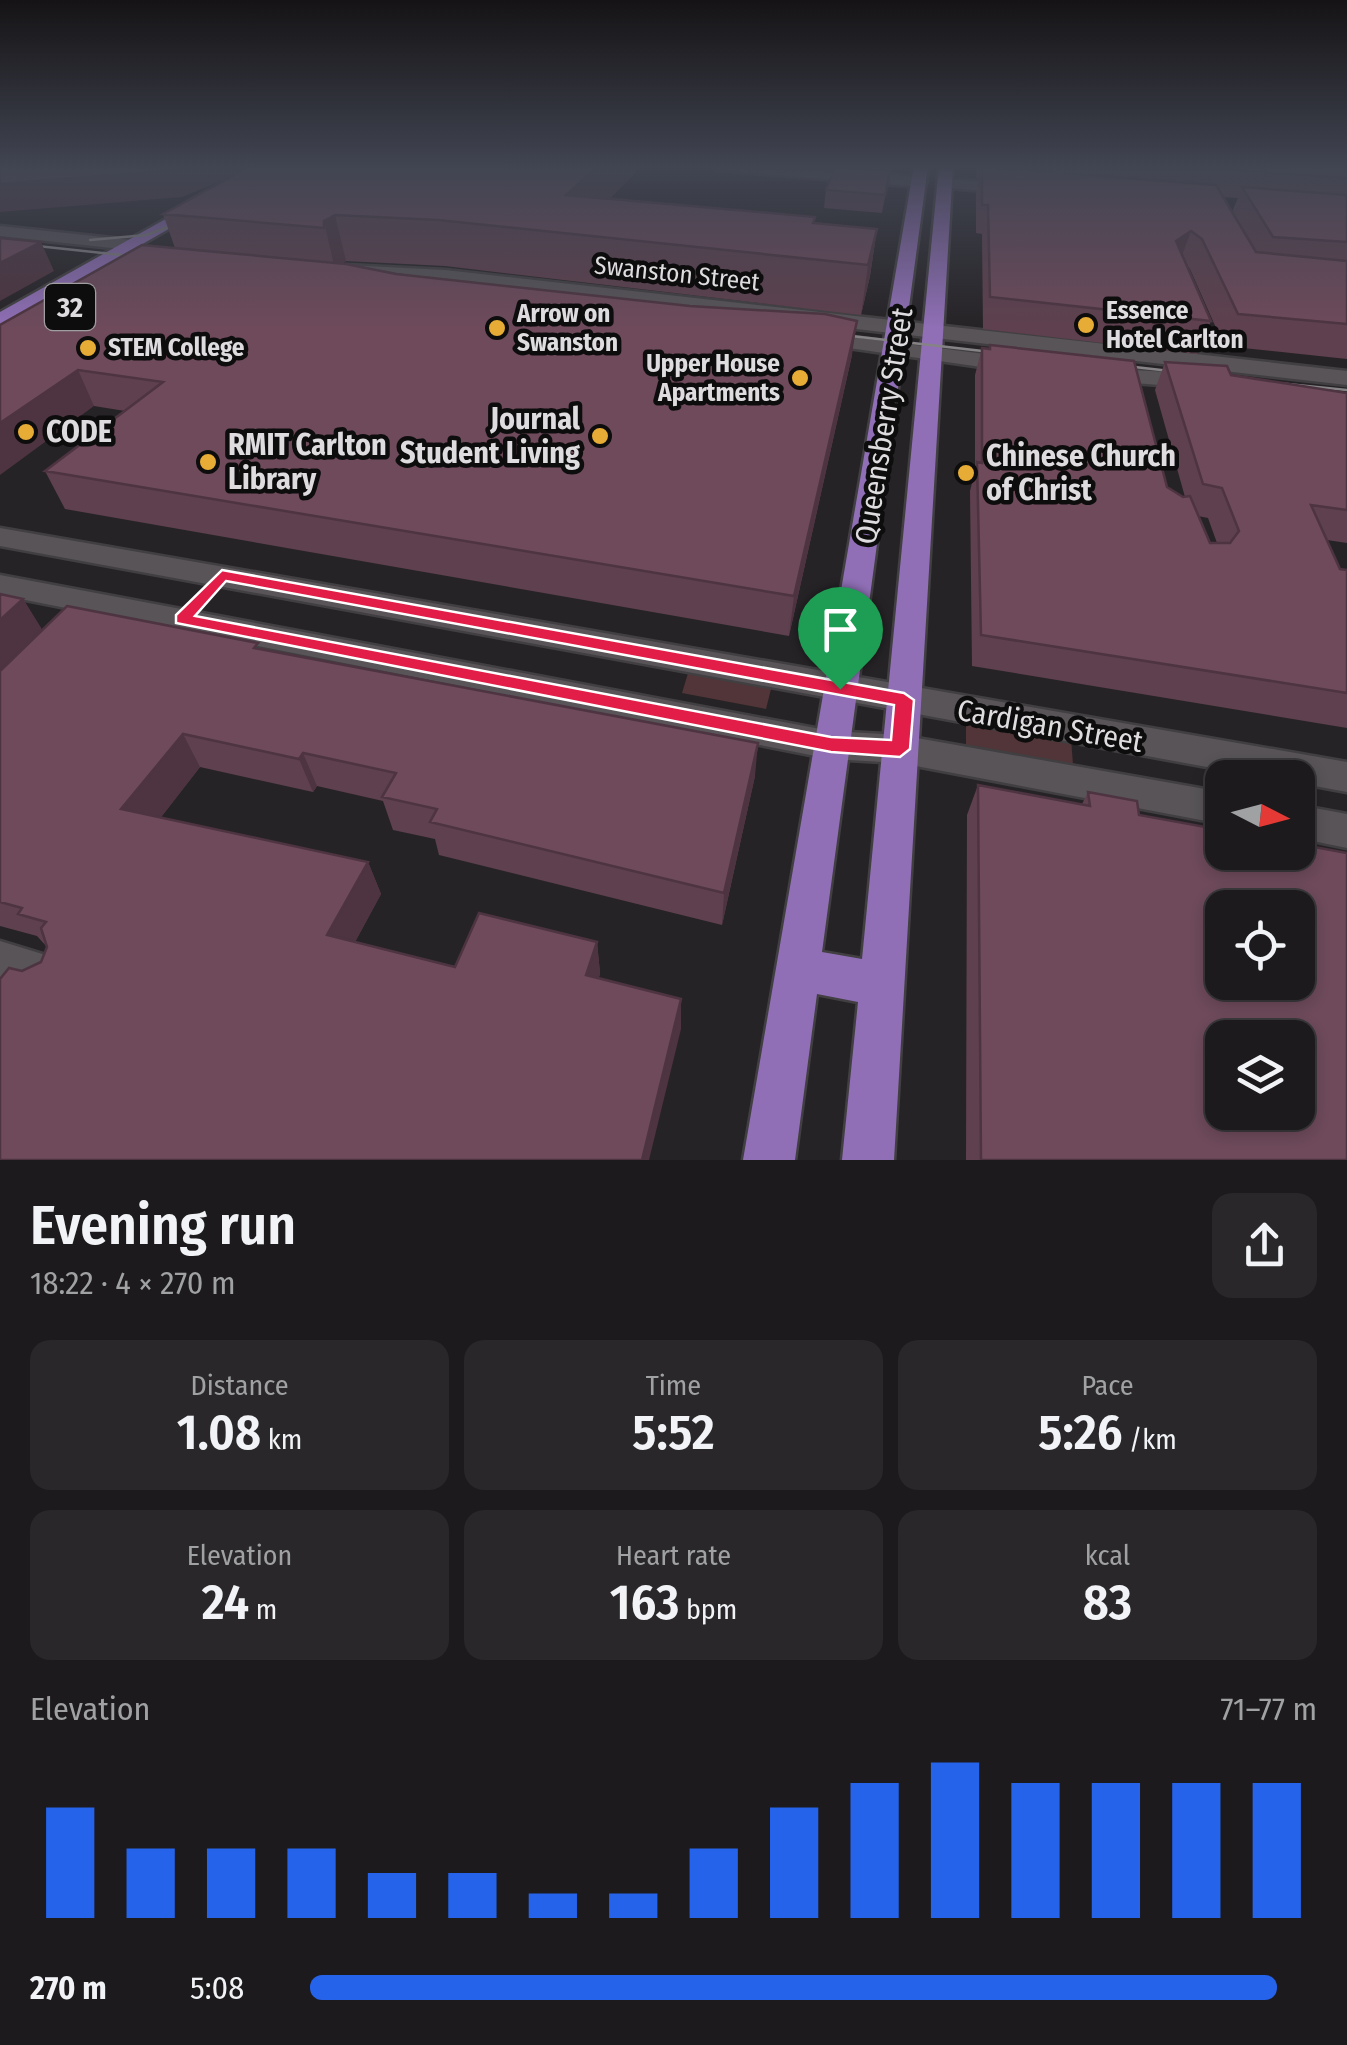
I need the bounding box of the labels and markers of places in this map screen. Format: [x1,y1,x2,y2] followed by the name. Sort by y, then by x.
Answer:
[1106,296,1244,355] place label: Essence Hotel Carlton
[516,299,618,358] place label: Arrow on Swanston
[1075,314,1097,336] marker: Essence Hotel Carlton
[486,317,508,339] marker: Arrow on Swanston
[108,333,245,363] place label: STEM College
[77,337,99,359] marker: STEM College
[646,349,780,408] place label: Upper House Apartments
[789,367,811,389] marker: Upper House Apartments
[400,401,581,471] place label: Journal Student Living
[46,414,112,450] place label: CODE
[15,421,37,443] marker: CODE
[589,425,611,447] marker: Journal Student Living
[228,427,387,497] place label: RMIT Carlton Library
[986,438,1176,508] place label: Chinese Church of Christ
[197,451,219,473] marker: RMIT Carlton Library
[955,462,977,484] marker: Chinese Church of Christ
[798,587,883,690] pin

